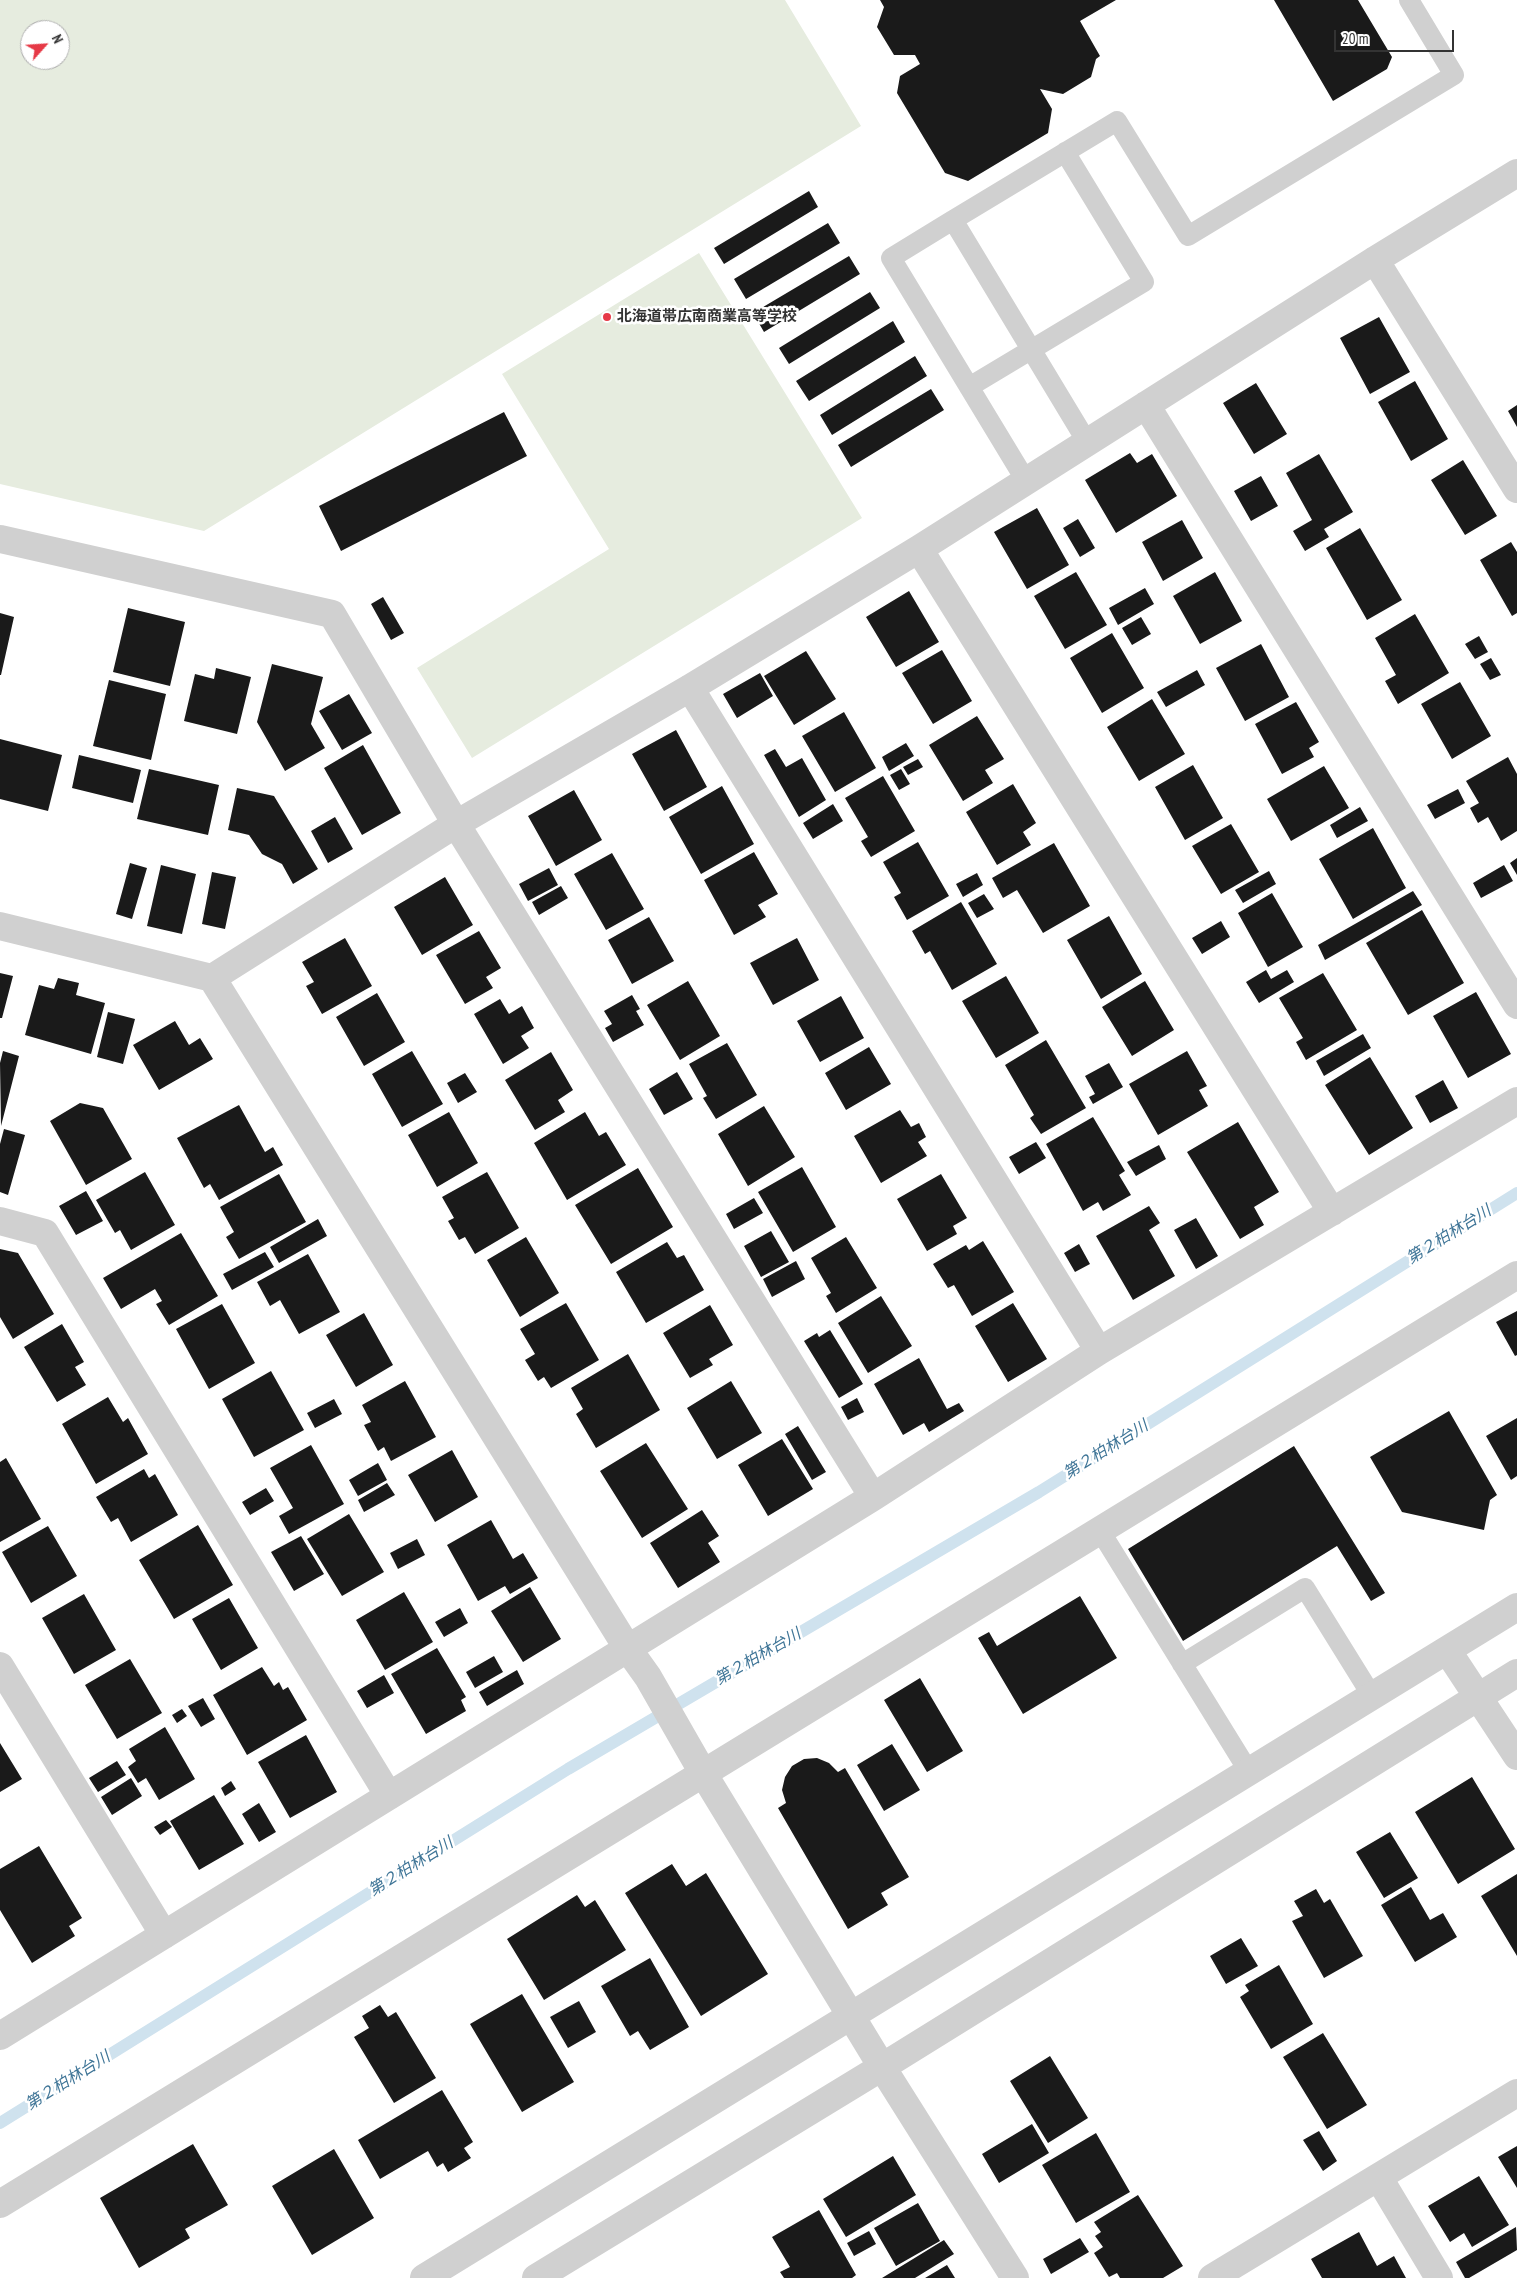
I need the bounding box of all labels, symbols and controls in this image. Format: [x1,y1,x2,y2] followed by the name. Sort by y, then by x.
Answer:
[20,20,70,70] north arrow
[1337,20,1457,52] scale bar
[1342,29,1368,48] text: 20 m
[48,32,67,46] text: N
[617,308,797,326] place label: 北海道帯広南商業高等学校
[601,311,613,323] marker: 北海道帯広南商業高等学校
[1403,1201,1495,1269] water label: 第２柏林台川
[1060,1416,1152,1484] water label: 第２柏林台川
[712,1625,804,1689] water label: 第２柏林台川
[365,1833,457,1901] water label: 第２柏林台川
[22,2047,114,2115] water label: 第２柏林台川

